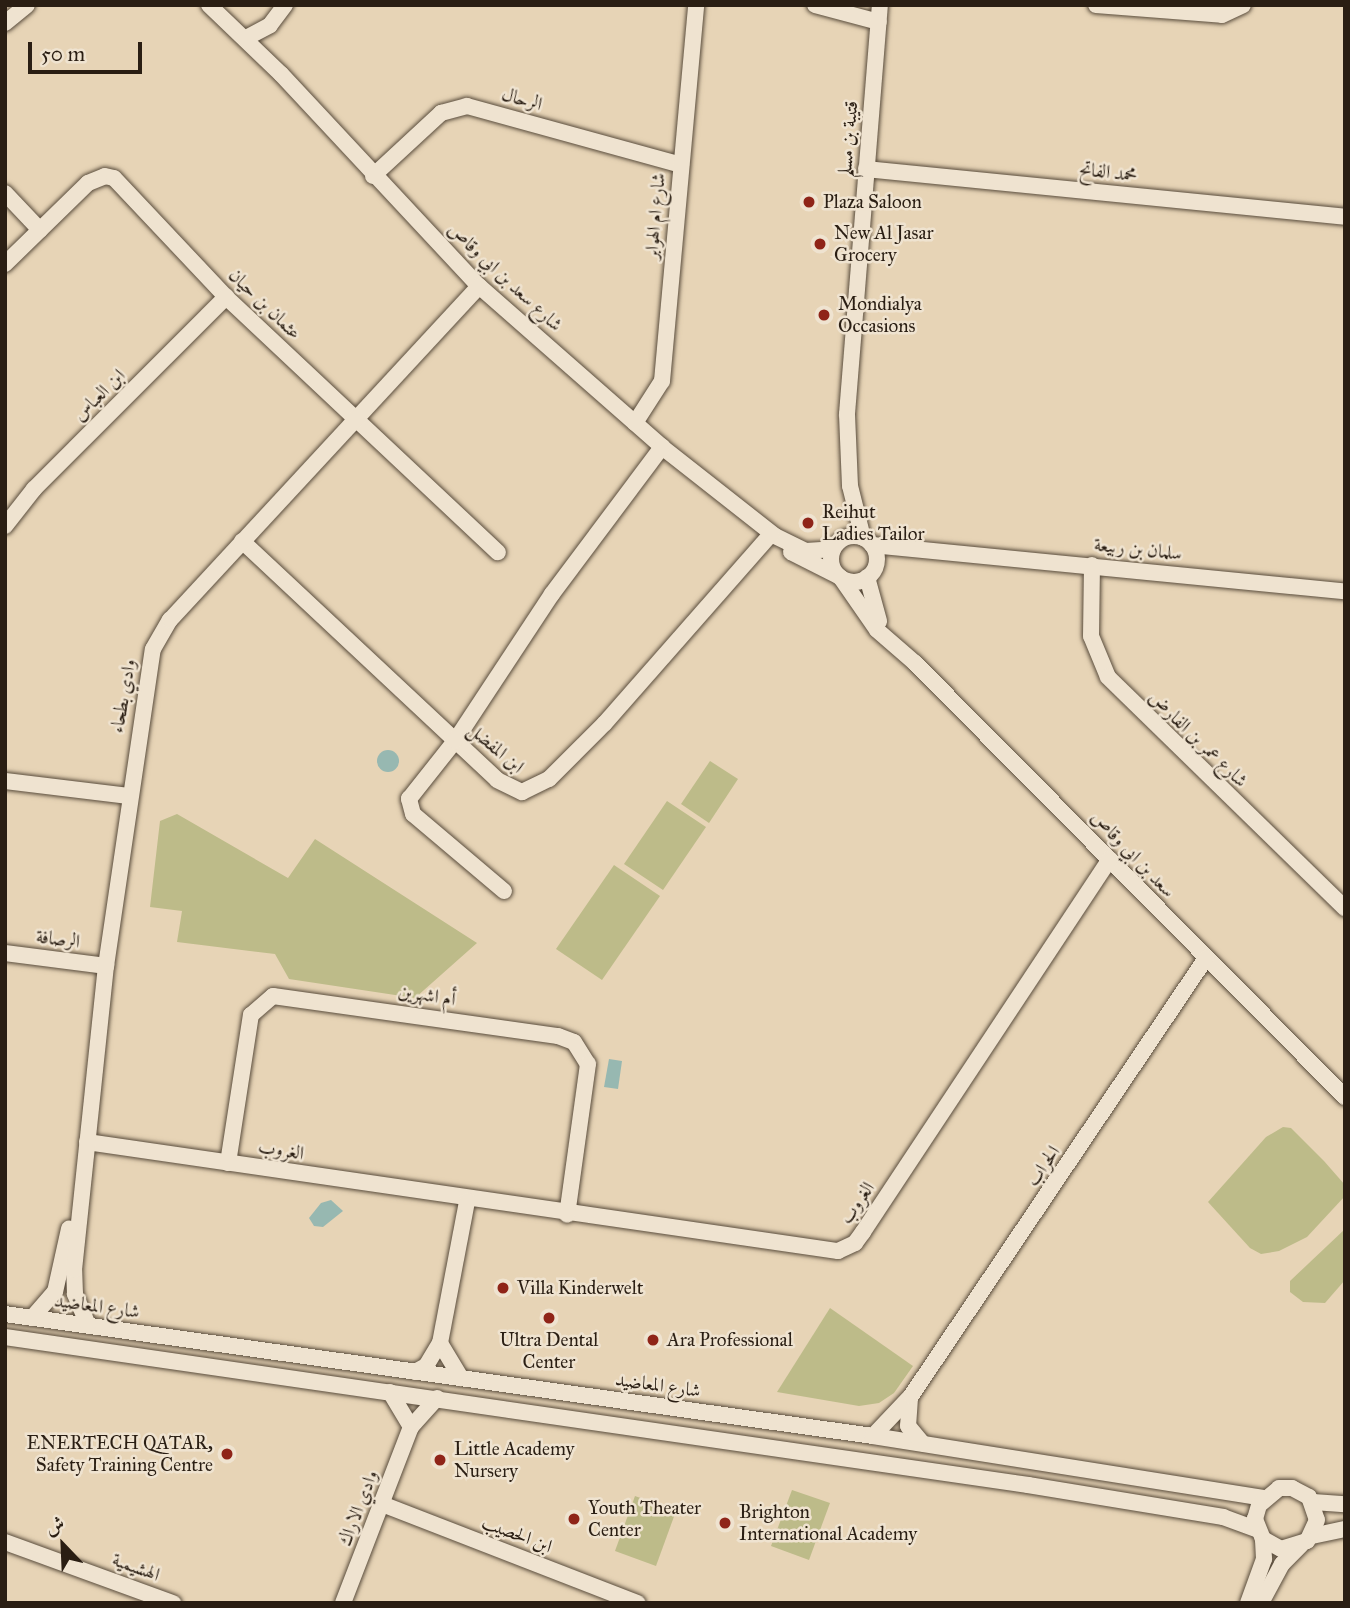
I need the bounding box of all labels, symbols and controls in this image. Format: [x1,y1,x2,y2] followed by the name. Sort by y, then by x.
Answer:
[32,28,145,72] scale bar
[41,41,85,67] text: 50 m
[499,82,545,116] street label: الرحال
[833,100,863,178] street label: قتيبة بن مسلم
[1078,158,1138,186] street label: محمد الفاتح
[640,172,670,260] street label: شارع ام الهوابر
[823,191,922,213] place label: Plaza Saloon
[801,194,817,210] marker: Plaza Saloon
[443,218,567,336] street label: شارع سعد بن ابي وقاص
[834,222,934,266] place label: New Al Jasar Grocery
[812,236,828,252] marker: New Al Jasar Grocery
[224,264,306,344] street label: عثمان بن حيان
[838,293,922,337] place label: Mondialya Occasions
[816,307,832,323] marker: Mondialya Occasions
[68,364,130,426] street label: ابن العباس
[822,501,925,545] place label: Reihut Ladies Tailor
[800,515,816,531] marker: Reihut Ladies Tailor
[1093,533,1183,565] street label: سلمان بن ربيعة
[105,657,141,735] street label: وادي بطحاء
[1144,686,1252,792] street label: شارع عمر بن الفارض
[463,718,529,778] street label: ابن المفضل
[1086,806,1180,902] street label: سعد بن ابي وقاص
[35,925,81,953] street label: الرصافة
[397,979,457,1011] street label: أم اشهرين
[256,1135,306,1165] street label: الغروب
[1021,1141,1065,1191] street label: الحراب
[835,1178,879,1228] street label: الغروب
[517,1277,643,1299] place label: Villa Kinderwelt
[495,1280,511,1296] marker: Villa Kinderwelt
[53,1289,141,1323] street label: شارع المعاضيد
[541,1310,557,1326] marker: Ultra Dental Center
[499,1329,599,1373] place label: Ultra Dental Center
[667,1329,793,1351] place label: Ara Professional
[645,1332,661,1348] marker: Ara Professional
[614,1368,702,1402] street label: شارع المعاضيد
[27,1432,213,1476] place label: ENERTECH QATAR, Safety Training Centre
[454,1438,574,1482] place label: Little Academy Nursery
[219,1446,235,1462] marker: ENERTECH QATAR, Safety Training Centre
[432,1452,448,1468] marker: Little Academy Nursery
[333,1467,383,1549] street label: وادي الاراك
[588,1497,701,1541] place label: Youth Theater Center
[739,1501,917,1545] place label: Brighton International Academy
[28,1510,98,1580] north arrow
[479,1510,555,1558] street label: ابن الحصيب
[41,1511,68,1539] text: ش
[566,1511,582,1527] marker: Youth Theater Center
[717,1515,733,1531] marker: Brighton International Academy
[109,1548,163,1586] street label: الهشيمية

